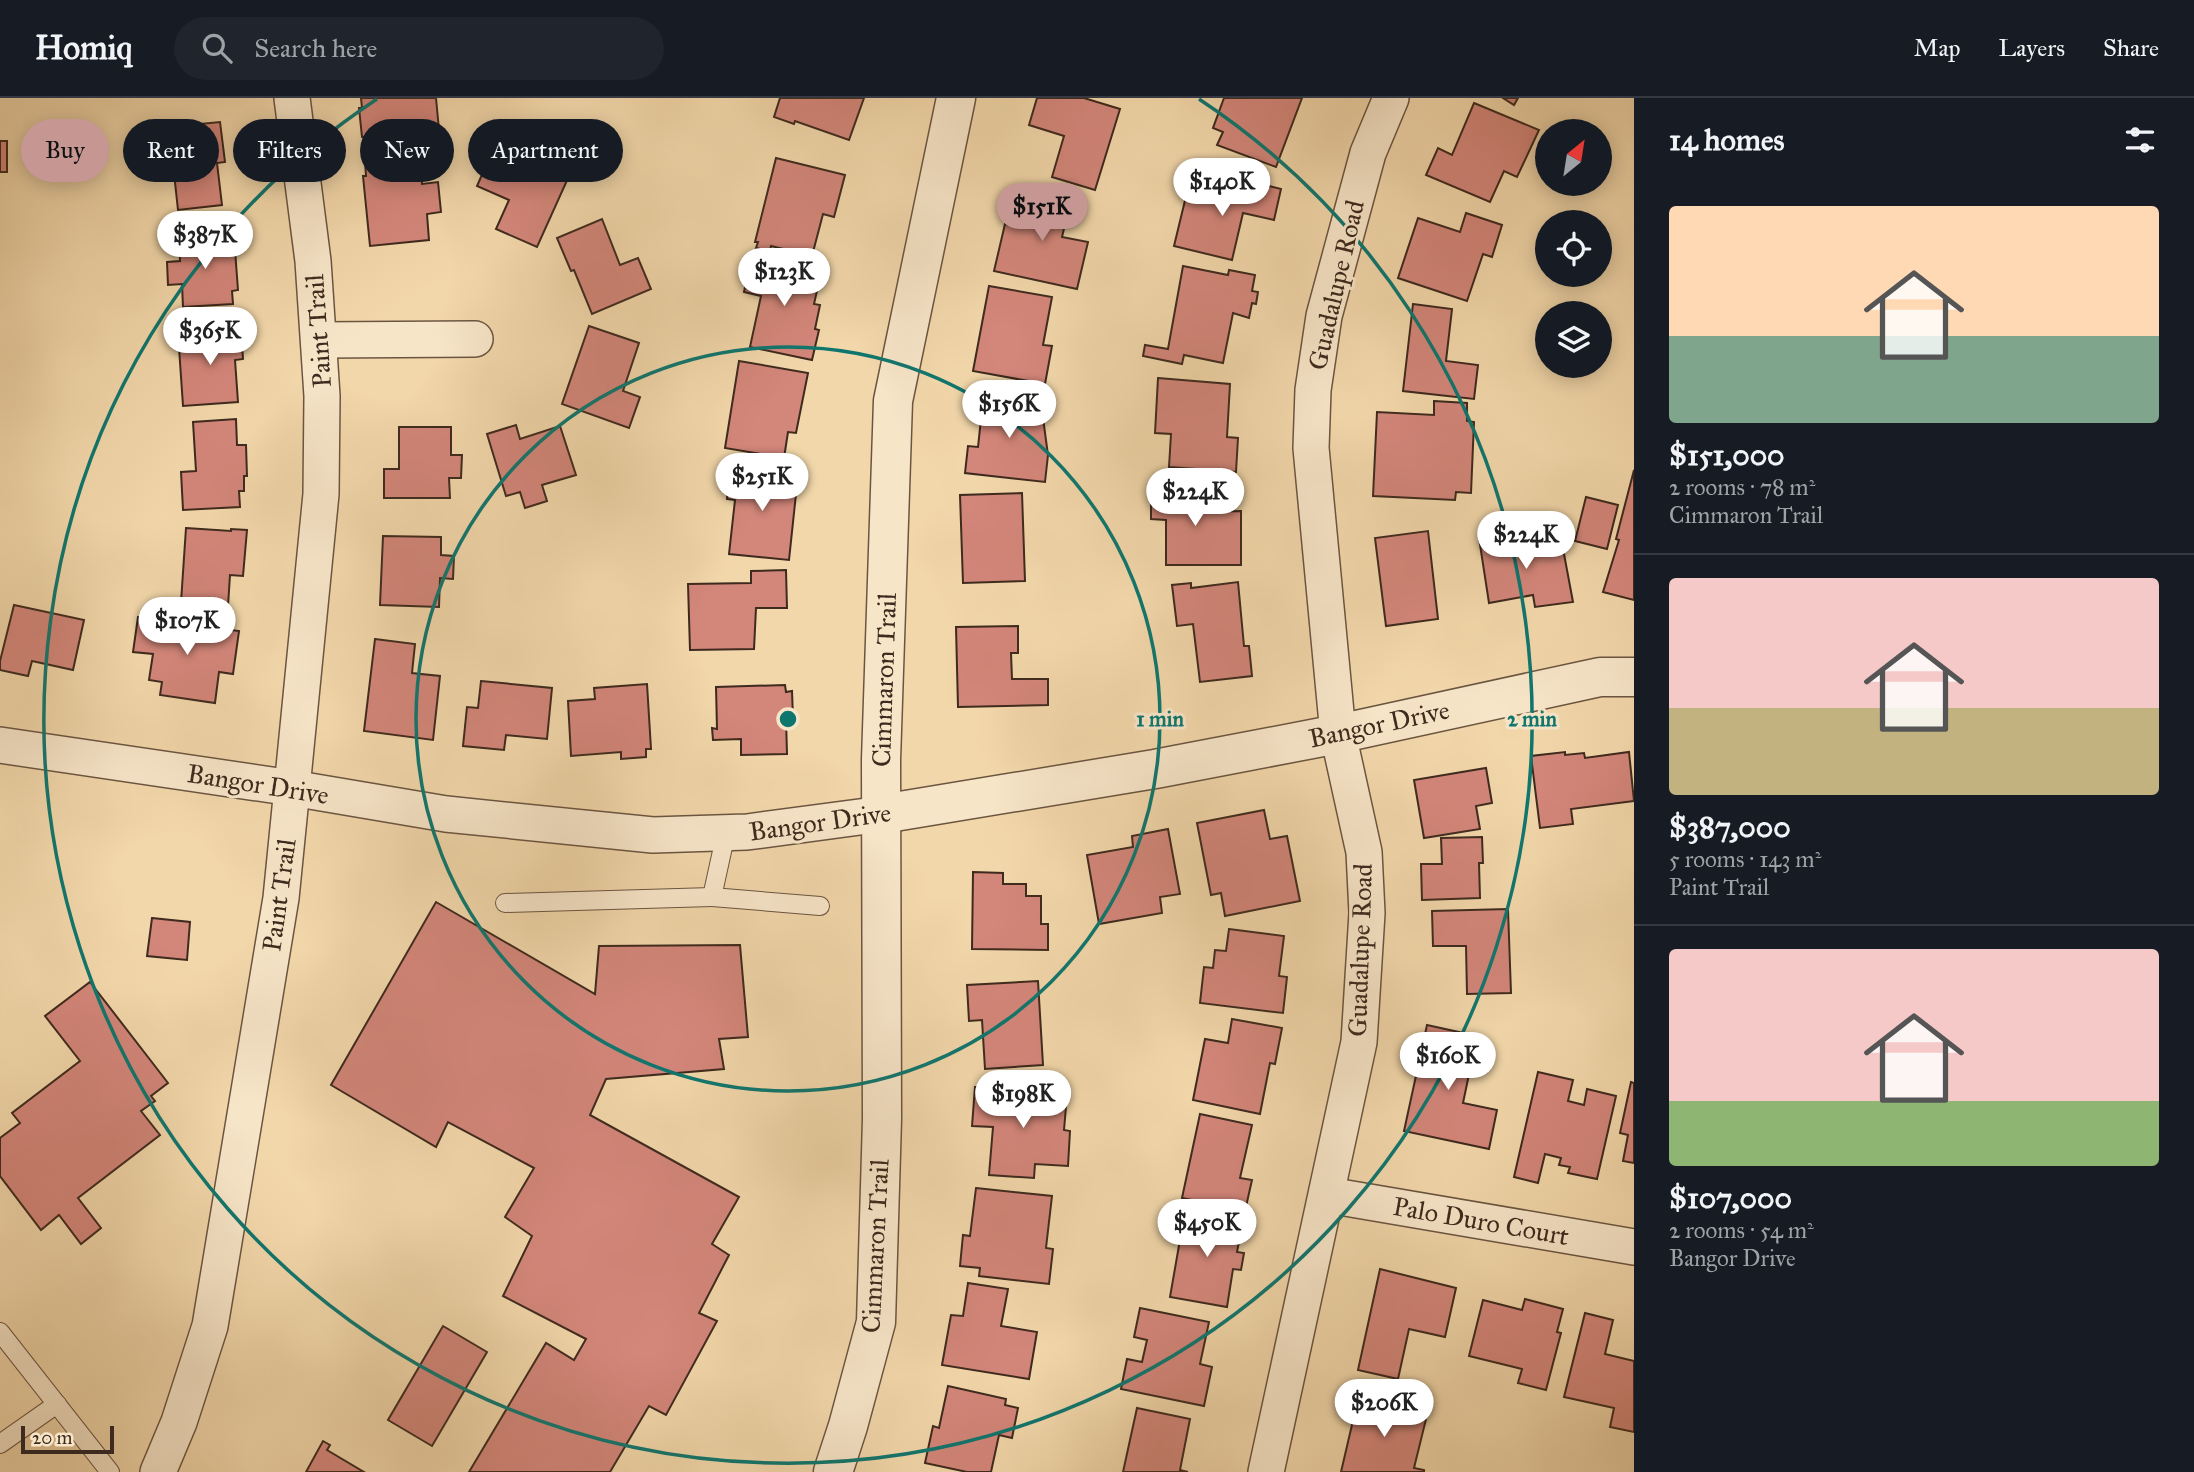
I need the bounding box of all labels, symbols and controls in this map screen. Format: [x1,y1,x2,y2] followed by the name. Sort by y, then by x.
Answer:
[174,17,664,80] search box
[35,28,132,68] text: Homiq
[198,29,236,67] icon: search
[254,32,377,64] text: Search here
[1914,33,1961,63] text: Map
[1999,33,2065,63] text: Layers
[2103,33,2159,63] text: Share
[21,119,109,182] chip: Buy
[123,119,219,182] chip: Rent
[233,119,346,182] chip: Filters
[360,119,454,182] chip: New
[468,119,623,182] chip: Apartment
[1535,119,1612,196] north arrow
[1535,119,1612,378] map controls
[2121,121,2159,159] icon: filters
[1669,122,1784,158] text: 14 homes
[1173,158,1271,218] pin: $140K
[1189,167,1255,195] text: $140K
[993,184,1091,243] pin: $151K
[1013,192,1071,220] text: $151K
[1301,197,1371,373] street label: Guadalupe Road
[1535,210,1612,287] button: locate
[156,212,254,271] pin: $387K
[173,220,237,248] text: $387K
[735,248,833,308] pin: $123K
[1851,252,1977,378] icon: home
[754,257,814,285] text: $123K
[298,273,338,389] street label: Paint Trail
[1535,301,1612,378] button: layers
[161,308,259,367] pin: $365K
[179,316,241,344] text: $365K
[960,380,1058,440] pin: $156K
[978,389,1040,417] text: $156K
[1669,437,1785,473] text: $151,000
[713,454,811,513] pin: $251K
[731,462,793,490] text: $251K
[1146,468,1244,528] pin: $224K
[1669,473,1815,501] text: 2 rooms · 78 m²
[1162,477,1228,505] text: $224K
[1669,501,1823,529] text: Cimmaron Trail
[1477,512,1575,571] pin: $224K
[1493,520,1559,548] text: $224K
[865,592,903,768] street label: Cimmaron Trail
[138,598,236,657] pin: $107K
[155,606,219,634] text: $107K
[1851,624,1977,750] icon: home
[1306,693,1452,755] street label: Bangor Drive
[1136,706,1184,732] text: 1 min
[1507,706,1557,732] text: 2 min
[776,707,800,731] centre of rings
[185,757,331,811] street label: Bangor Drive
[747,796,893,848] street label: Bangor Drive
[1669,809,1791,845] text: $387,000
[255,837,303,953] street label: Paint Trail
[1669,845,1821,873] text: 5 rooms · 143 m²
[1341,863,1379,1037] street label: Guadalupe Road
[1669,873,1769,901] text: Paint Trail
[1851,995,1977,1121] icon: home
[1399,1032,1497,1092] pin: $160K
[1416,1041,1480,1069] text: $160K
[974,1070,1072,1130] pin: $198K
[991,1079,1055,1107] text: $198K
[854,1158,896,1334] street label: Cimmaron Trail
[1669,1180,1792,1216] text: $107,000
[1391,1190,1571,1252] street label: Palo Duro Court
[1158,1200,1256,1259] pin: $450K
[1173,1208,1241,1236] text: $450K
[1669,1216,1814,1244] text: 2 rooms · 54 m²
[1669,1244,1796,1272] text: Bangor Drive
[1335,1380,1433,1439] pin: $206K
[1351,1388,1417,1416] text: $206K
[21,1423,114,1455] scale bar
[32,1426,73,1449] text: 20 m

